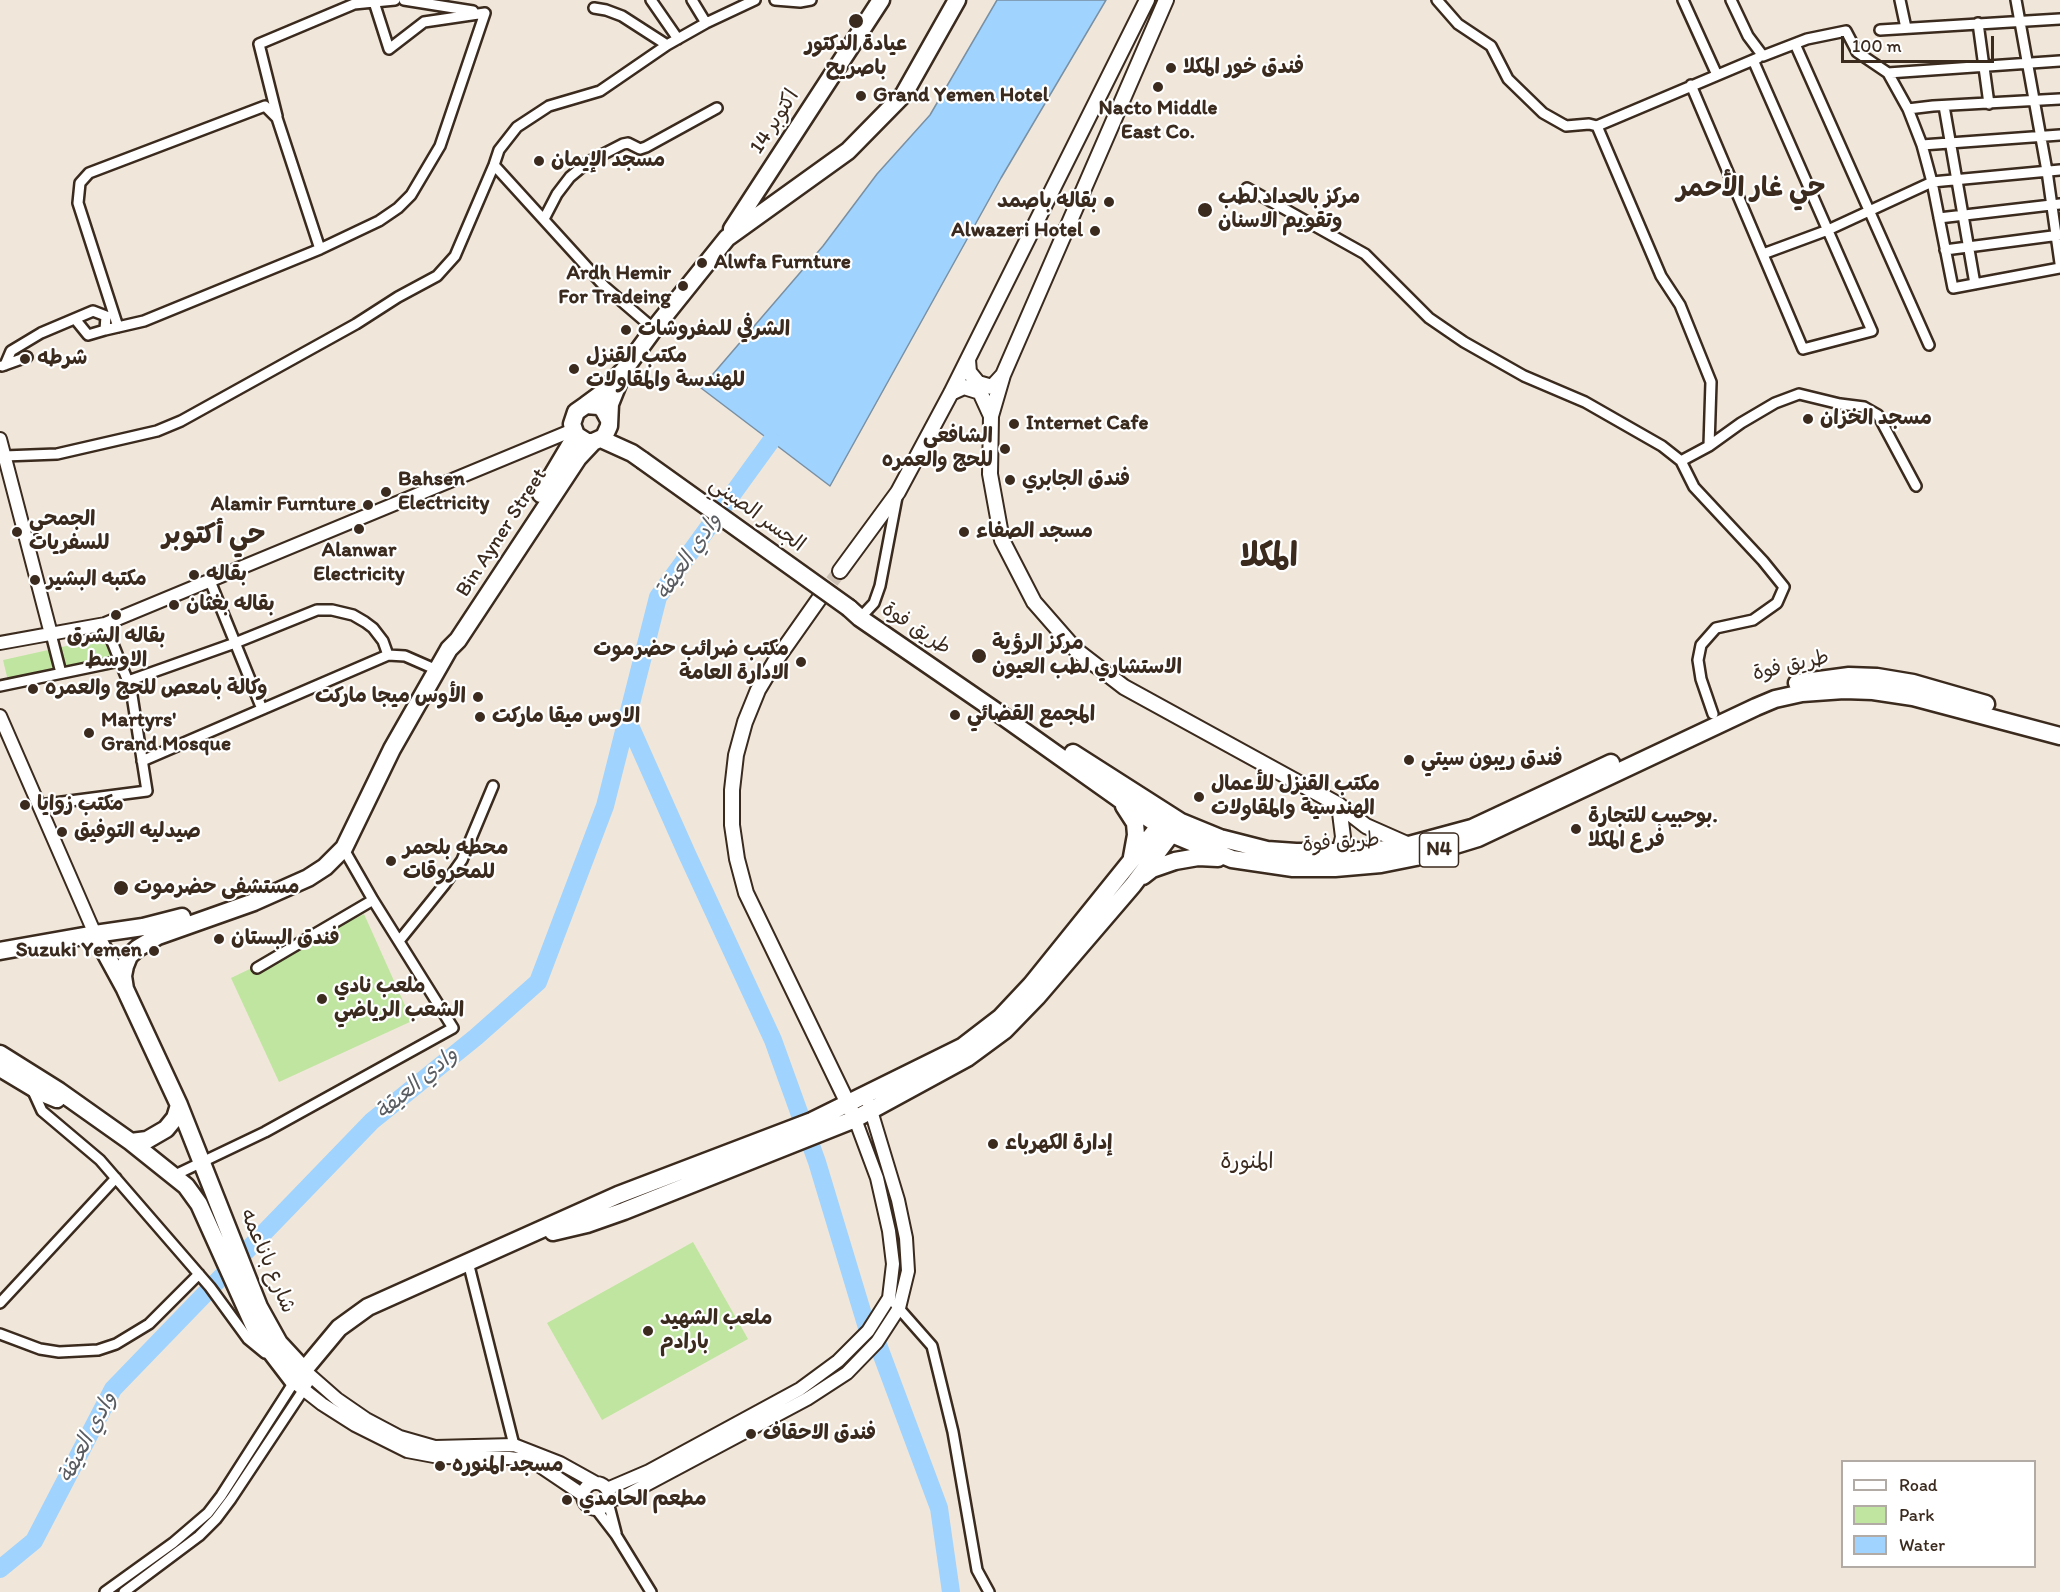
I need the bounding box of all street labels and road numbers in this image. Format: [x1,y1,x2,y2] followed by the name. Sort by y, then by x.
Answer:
[745,85,805,159] street label: 14 اكتوبر
[451,464,553,602] street label: Bin Ayner Street
[704,472,810,558] street label: الجسر الصيني
[877,597,955,661] street label: طريق فوة
[1750,645,1832,687] street label: طريق فوة
[1301,828,1381,858] street label: طريق فوة
[1420,833,1458,867] road number: N4
[234,1205,300,1317] street label: شارع باناعمه

